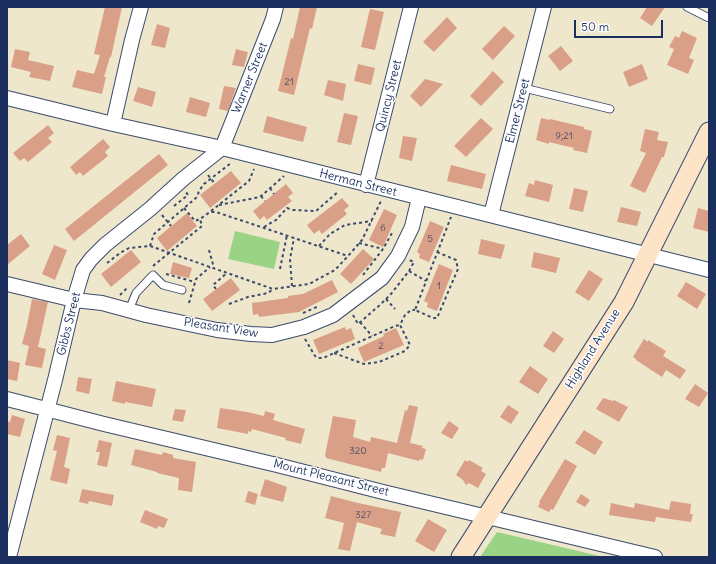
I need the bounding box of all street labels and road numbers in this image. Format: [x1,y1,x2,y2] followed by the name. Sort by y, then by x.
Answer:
[229,40,271,116] street label: Warner Street
[373,59,405,133] street label: Quincy Street
[503,77,533,145] street label: Elmer Street
[318,166,398,200] street label: Herman Street
[54,291,84,357] street label: Gibbs Street
[563,306,623,392] street label: Highland Avenue
[183,315,259,341] street label: Pleasant View
[272,457,390,499] street label: Mount Pleasant Street

